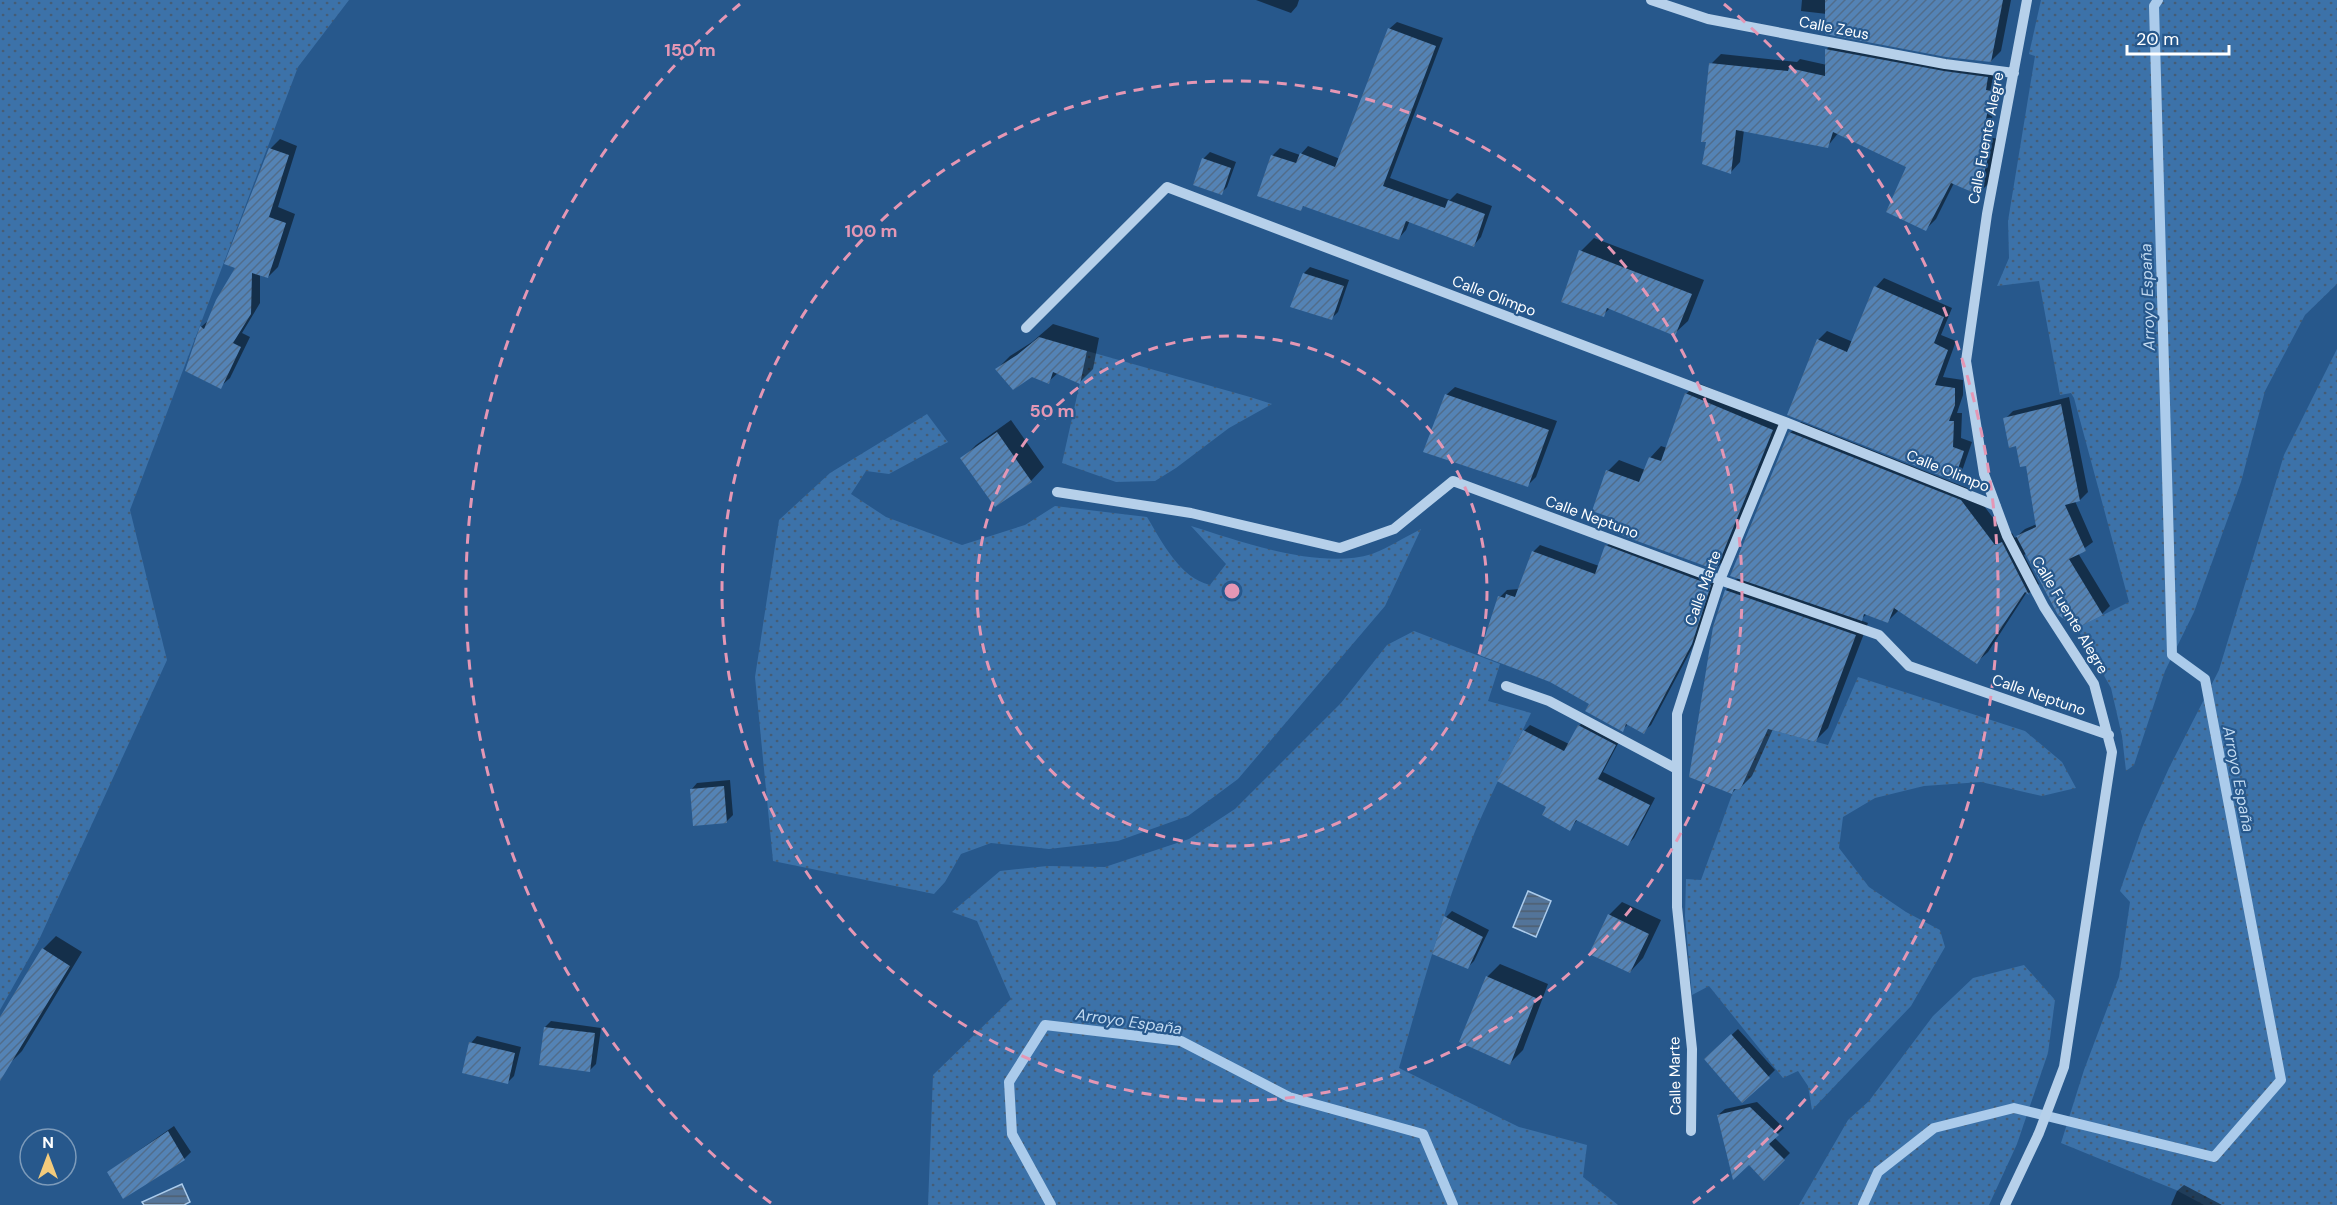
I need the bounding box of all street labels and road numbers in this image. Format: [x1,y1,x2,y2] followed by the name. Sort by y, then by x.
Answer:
[1797,11,1871,45] street label: Calle Zeus
[1963,70,2009,206] street label: Calle Fuente Alegre
[1449,271,1539,321] street label: Calle Olimpo
[1903,445,1993,497] street label: Calle Olimpo
[1542,491,1642,543] street label: Calle Neptuno
[1680,548,1726,628] street label: Calle Marte
[2027,552,2113,678] street label: Calle Fuente Alegre
[1989,670,2089,720] street label: Calle Neptuno
[1664,1037,1686,1115] street label: Calle Marte

